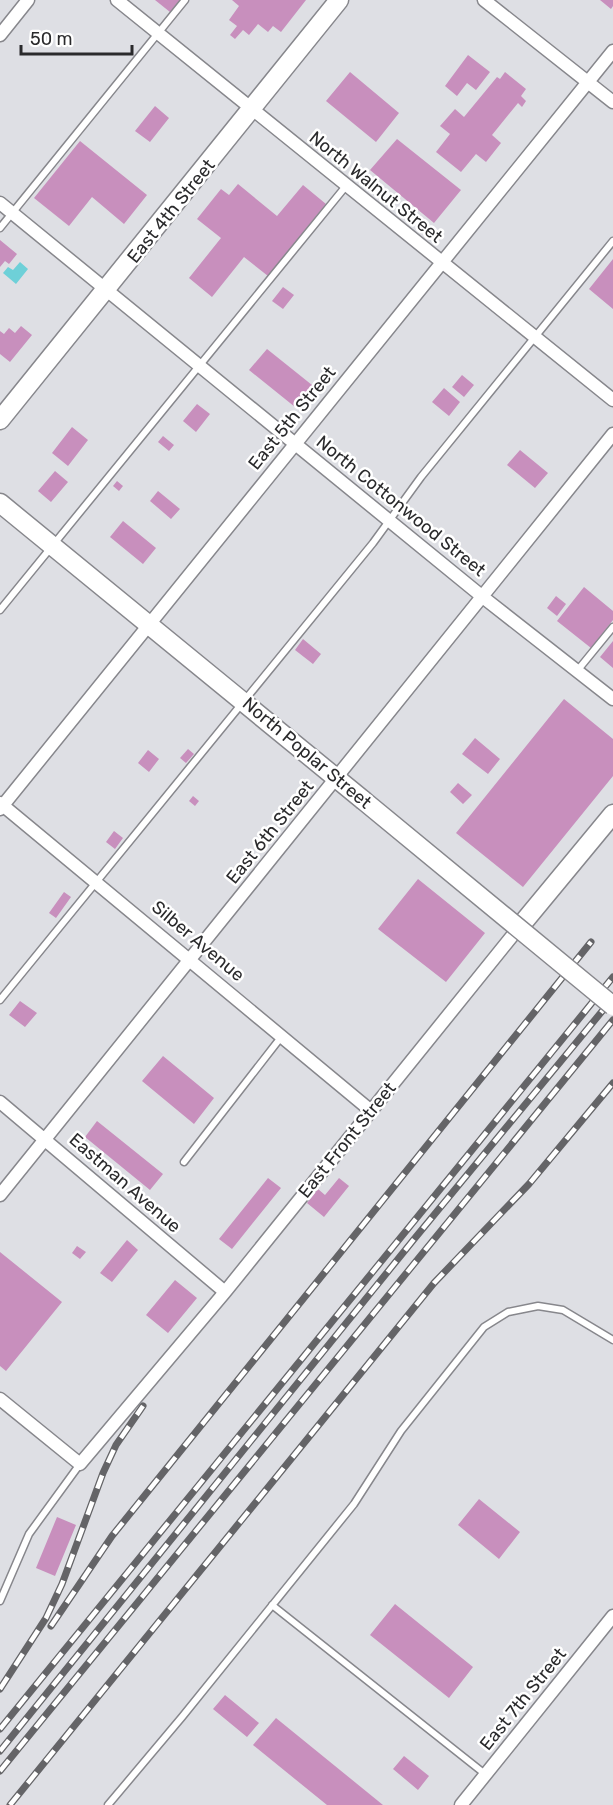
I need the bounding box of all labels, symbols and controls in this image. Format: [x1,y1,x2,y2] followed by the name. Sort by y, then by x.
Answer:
[21,18,132,56] scale bar
[30,28,73,50] text: 50 m
[305,126,447,248] street label: North Walnut Street
[122,155,220,267] street label: East 4th Street
[244,362,340,474] street label: East 5th Street
[312,431,490,581] street label: North Cottonwood Street
[238,693,376,813] street label: North Poplar Street
[222,776,318,888] street label: East 6th Street
[147,896,249,986] street label: Silber Avenue
[293,1078,401,1202] street label: East Front Street
[65,1128,185,1238] street label: Eastman Avenue
[475,1643,571,1755] street label: East 7th Street

